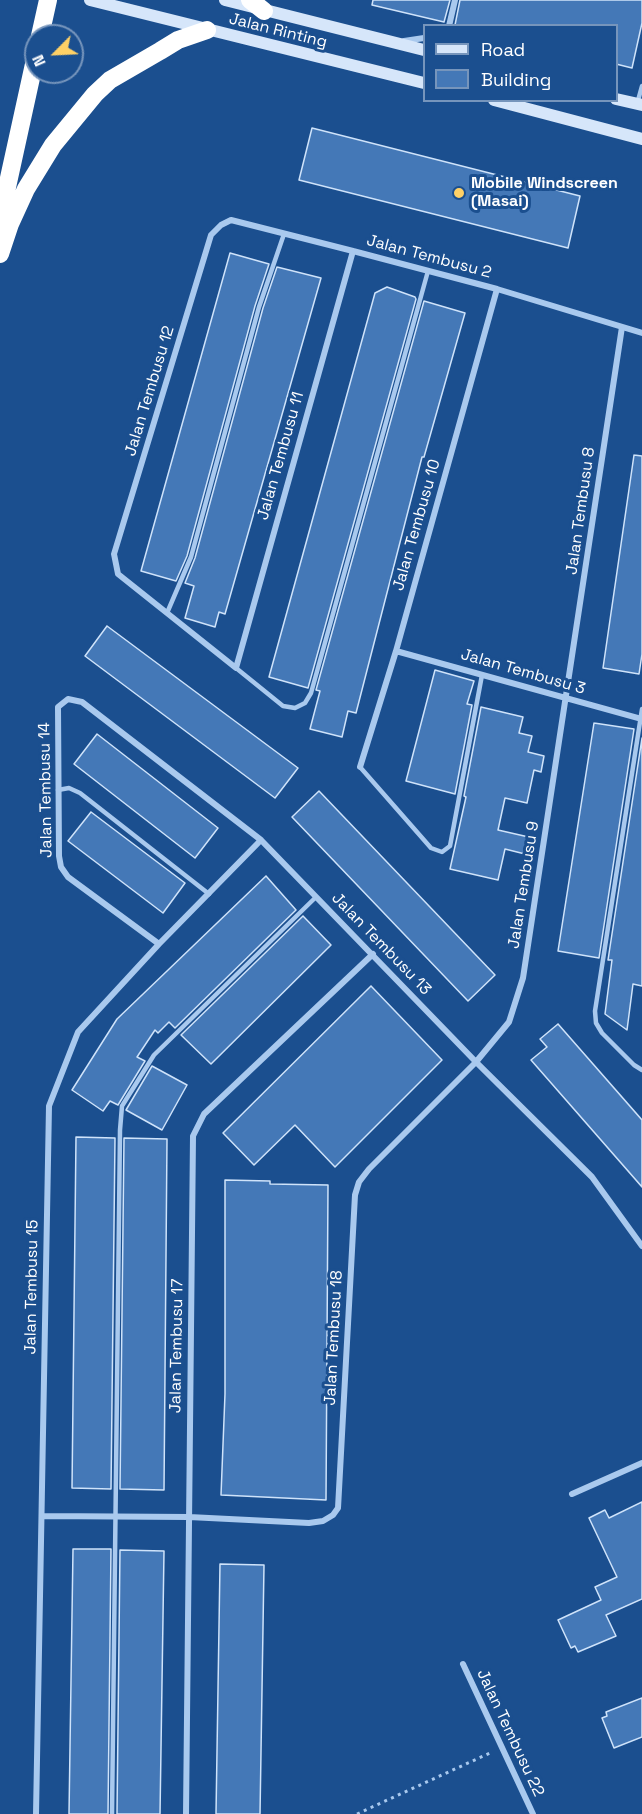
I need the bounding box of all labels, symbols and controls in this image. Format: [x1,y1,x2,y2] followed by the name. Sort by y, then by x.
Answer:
[227,10,329,52] street label: Jalan Rinting
[24,24,84,84] north arrow
[423,24,618,102] legend
[481,38,525,61] text: Road
[27,52,51,70] text: N
[481,68,551,91] text: Building
[471,174,618,212] place label: Mobile Windscreen (Masai)
[452,186,466,200] marker: Mobile Windscreen (Masai)
[364,231,494,283] street label: Jalan Tembusu 2
[121,324,179,458] street label: Jalan Tembusu 12
[254,390,308,522] street label: Jalan Tembusu 11
[563,446,599,576] street label: Jalan Tembusu 8
[389,457,445,593] street label: Jalan Tembusu 10
[459,645,587,699] street label: Jalan Tembusu 3
[35,722,57,858] street label: Jalan Tembusu 14
[504,820,544,950] street label: Jalan Tembusu 9
[327,889,435,999] street label: Jalan Tembusu 13
[21,1219,43,1355] street label: Jalan Tembusu 15
[321,1270,347,1406] street label: Jalan Tembusu 18
[166,1279,188,1413] street label: Jalan Tembusu 17
[472,1666,548,1800] street label: Jalan Tembusu 22

